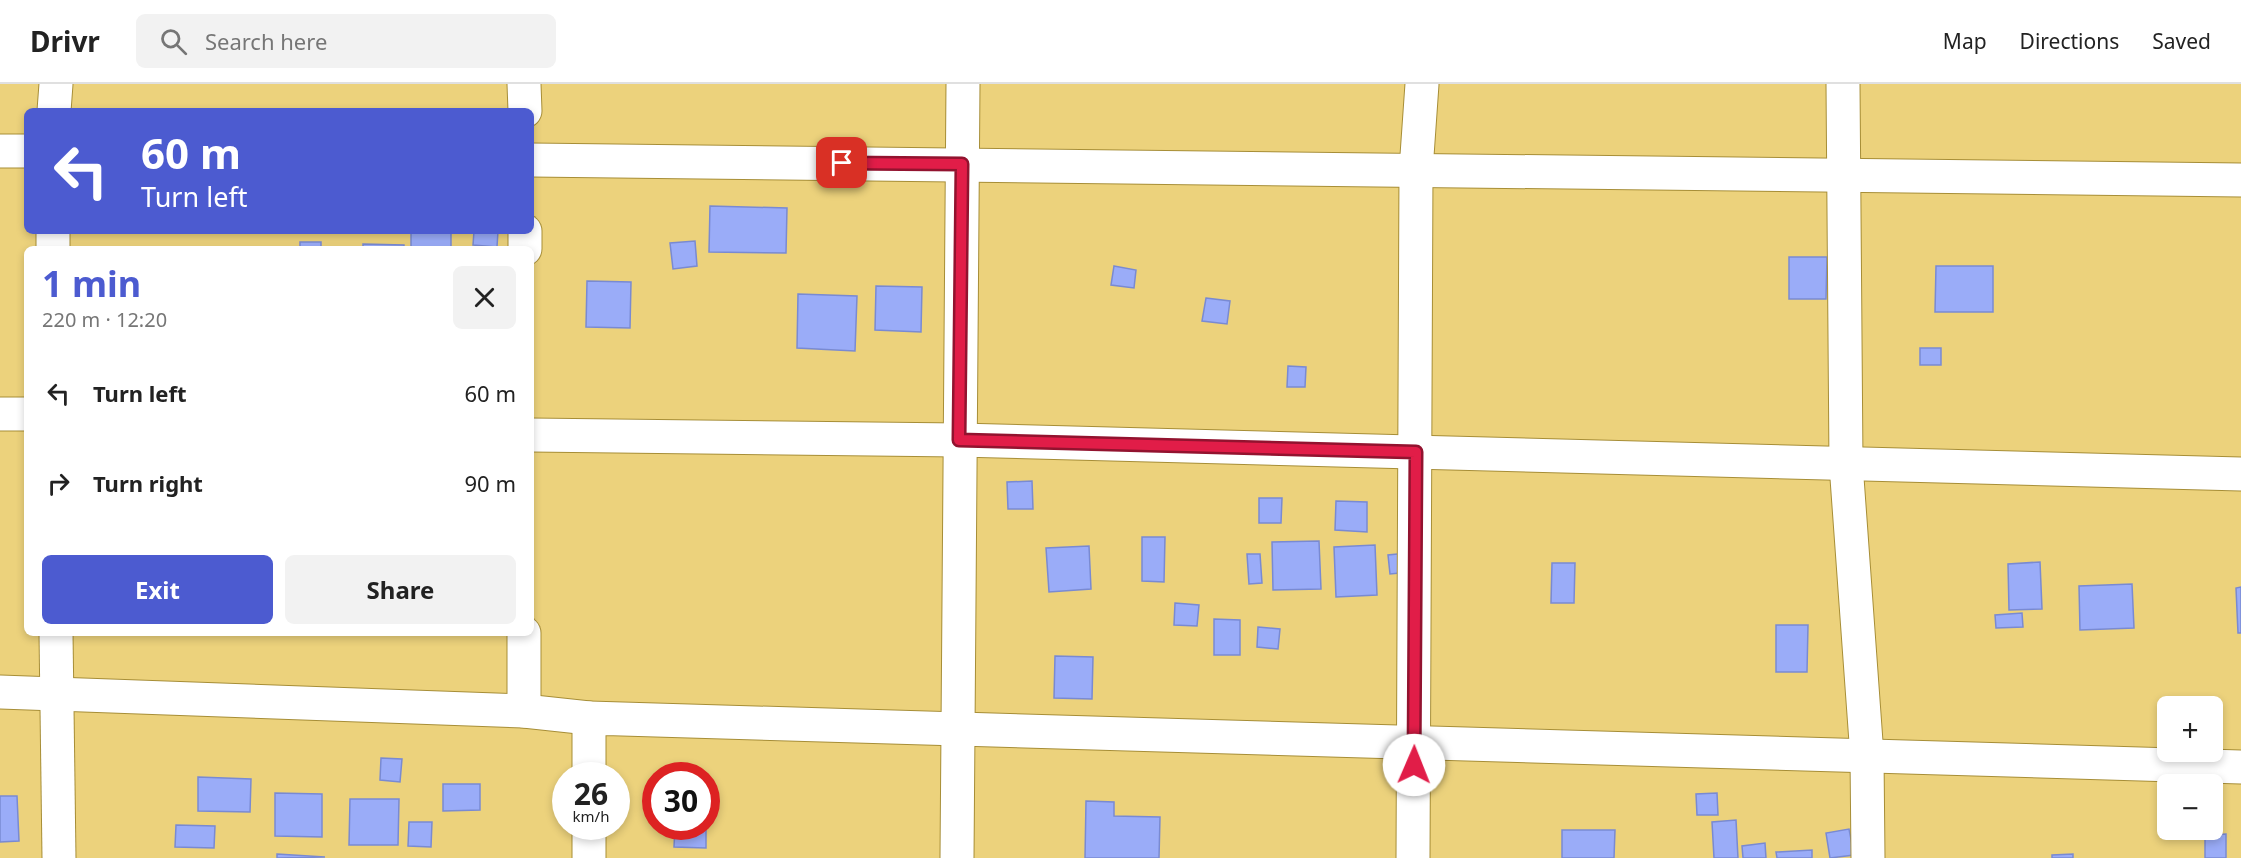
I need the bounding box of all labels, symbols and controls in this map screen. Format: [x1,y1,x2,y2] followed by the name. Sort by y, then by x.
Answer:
[136,14,556,68] search box
[30,22,100,60] text: Drivr
[157,25,190,58] icon: search
[205,26,327,56] text: Search here
[1943,27,1987,55] text: Map
[2020,27,2119,55] text: Directions
[2152,27,2211,55] text: Saved
[141,124,241,181] text: 60 m
[42,132,120,210] icon: left
[816,137,867,188] pin
[825,146,858,179] icon: arrive
[141,178,247,215] text: Turn left
[42,259,141,308] text: 1 min
[453,266,516,329] button: close
[42,306,167,333] text: 220 m · 12:20
[42,377,75,410] icon: left
[93,378,187,408] text: Turn left
[465,378,516,408] text: 60 m
[42,467,75,500] icon: right
[93,468,203,498] text: Turn right
[465,468,516,498] text: 90 m
[42,555,273,624] button: Exit
[285,555,516,624] button: Share
[2157,696,2223,840] map controls
[2157,696,2223,762] button: +
[1382,733,1446,797] position arrow
[642,762,720,840] speed limit sign: 30
[574,773,608,814] text: 26
[2157,774,2223,840] button: −
[573,806,609,826] text: km/h

